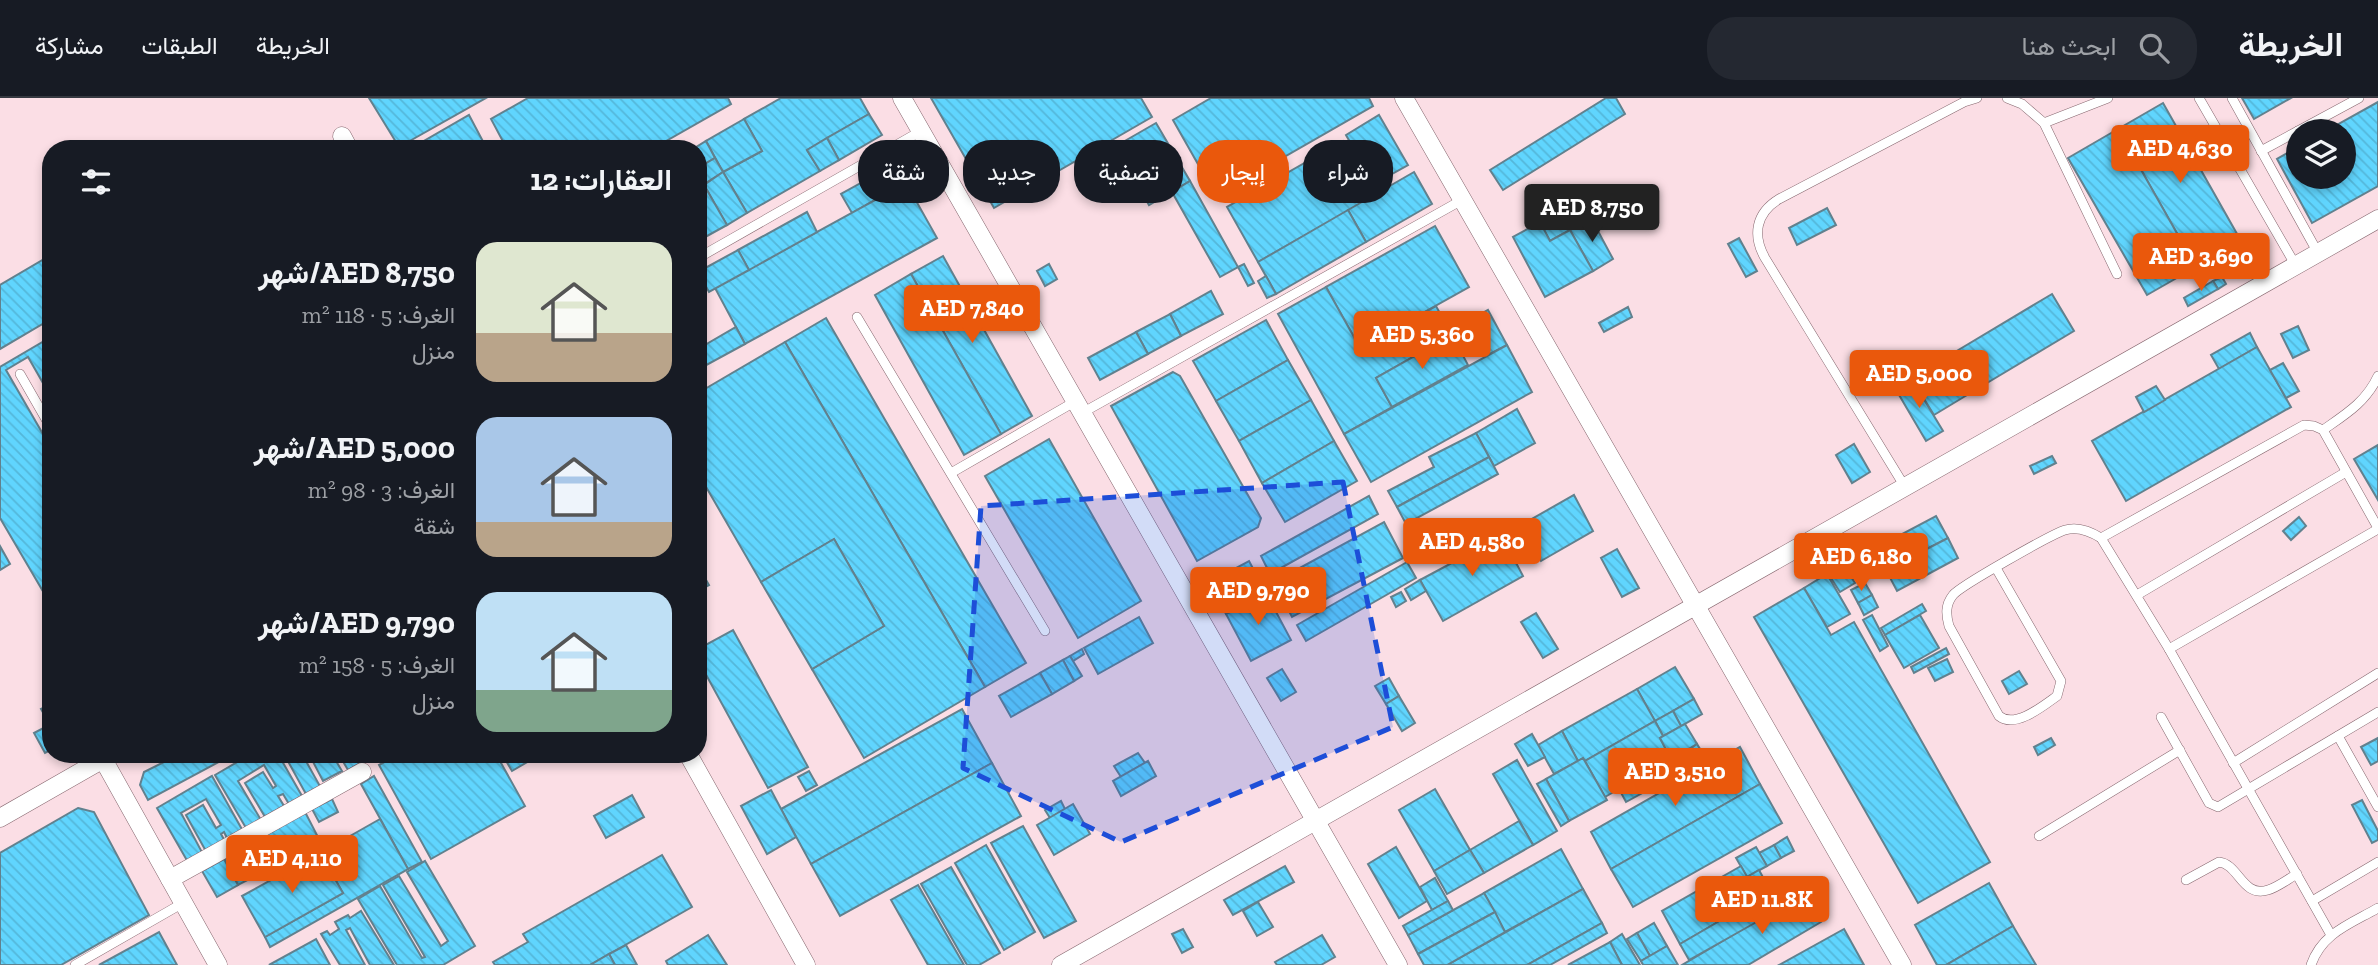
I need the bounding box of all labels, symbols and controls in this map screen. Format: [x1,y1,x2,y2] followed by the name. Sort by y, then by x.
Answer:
[1707,17,2197,80] search box
[2239,25,2343,64] text: الخريطة
[2135,29,2173,67] icon: search
[2021,30,2117,62] text: ابحث هنا
[35,31,103,60] text: مشاركة
[141,31,218,60] text: الطبقات
[256,31,330,60] text: الخريطة
[2286,119,2356,189] map controls
[2286,119,2356,189] button: layers
[2100,126,2260,185] pin: AED 4,630
[2127,134,2233,162] text: AED 4,630
[858,140,949,203] chip: شقة
[963,140,1060,203] chip: جديد
[1074,140,1183,203] chip: تصفية
[1197,140,1289,203] chip: إيجار
[1303,140,1393,203] chip: شراء
[530,162,672,198] text: العقارات: 12
[77,163,115,201] icon: filters
[1512,184,1672,244] pin: AED 8,750
[1540,193,1644,221] text: AED 8,750
[2121,234,2281,293] pin: AED 3,690
[2149,242,2253,270] text: AED 3,690
[258,255,455,291] text: AED 8,750/شهر
[532,270,616,354] icon: home
[892,286,1052,345] pin: AED 7,840
[920,294,1024,322] text: AED 7,840
[302,301,455,329] text: الغرف: 5 · 118 m²
[1342,312,1502,371] pin: AED 5,360
[1370,320,1474,348] text: AED 5,360
[412,337,455,365] text: منزل
[1839,350,1999,410] pin: AED 5,000
[1866,359,1972,387] text: AED 5,000
[254,430,455,466] text: AED 5,000/شهر
[532,445,616,529] icon: home
[308,476,455,504] text: الغرف: 3 · 98 m²
[413,512,455,540] text: شقة
[1392,518,1552,578] pin: AED 4,580
[1419,527,1525,555] text: AED 4,580
[1781,533,1941,593] pin: AED 6,180
[1810,542,1912,570] text: AED 6,180
[1178,568,1338,627] pin: AED 9,790
[1206,576,1310,604] text: AED 9,790
[258,605,455,641] text: AED 9,790/شهر
[532,620,616,704] icon: home
[299,651,455,679] text: الغرف: 5 · 158 m²
[412,687,455,715] text: منزل
[1595,748,1755,808] pin: AED 3,510
[1624,757,1726,785] text: AED 3,510
[212,836,372,895] pin: AED 4,110
[242,844,342,872] text: AED 4,110
[1682,876,1842,936] pin: AED 11.8K
[1711,885,1813,913] text: AED 11.8K

